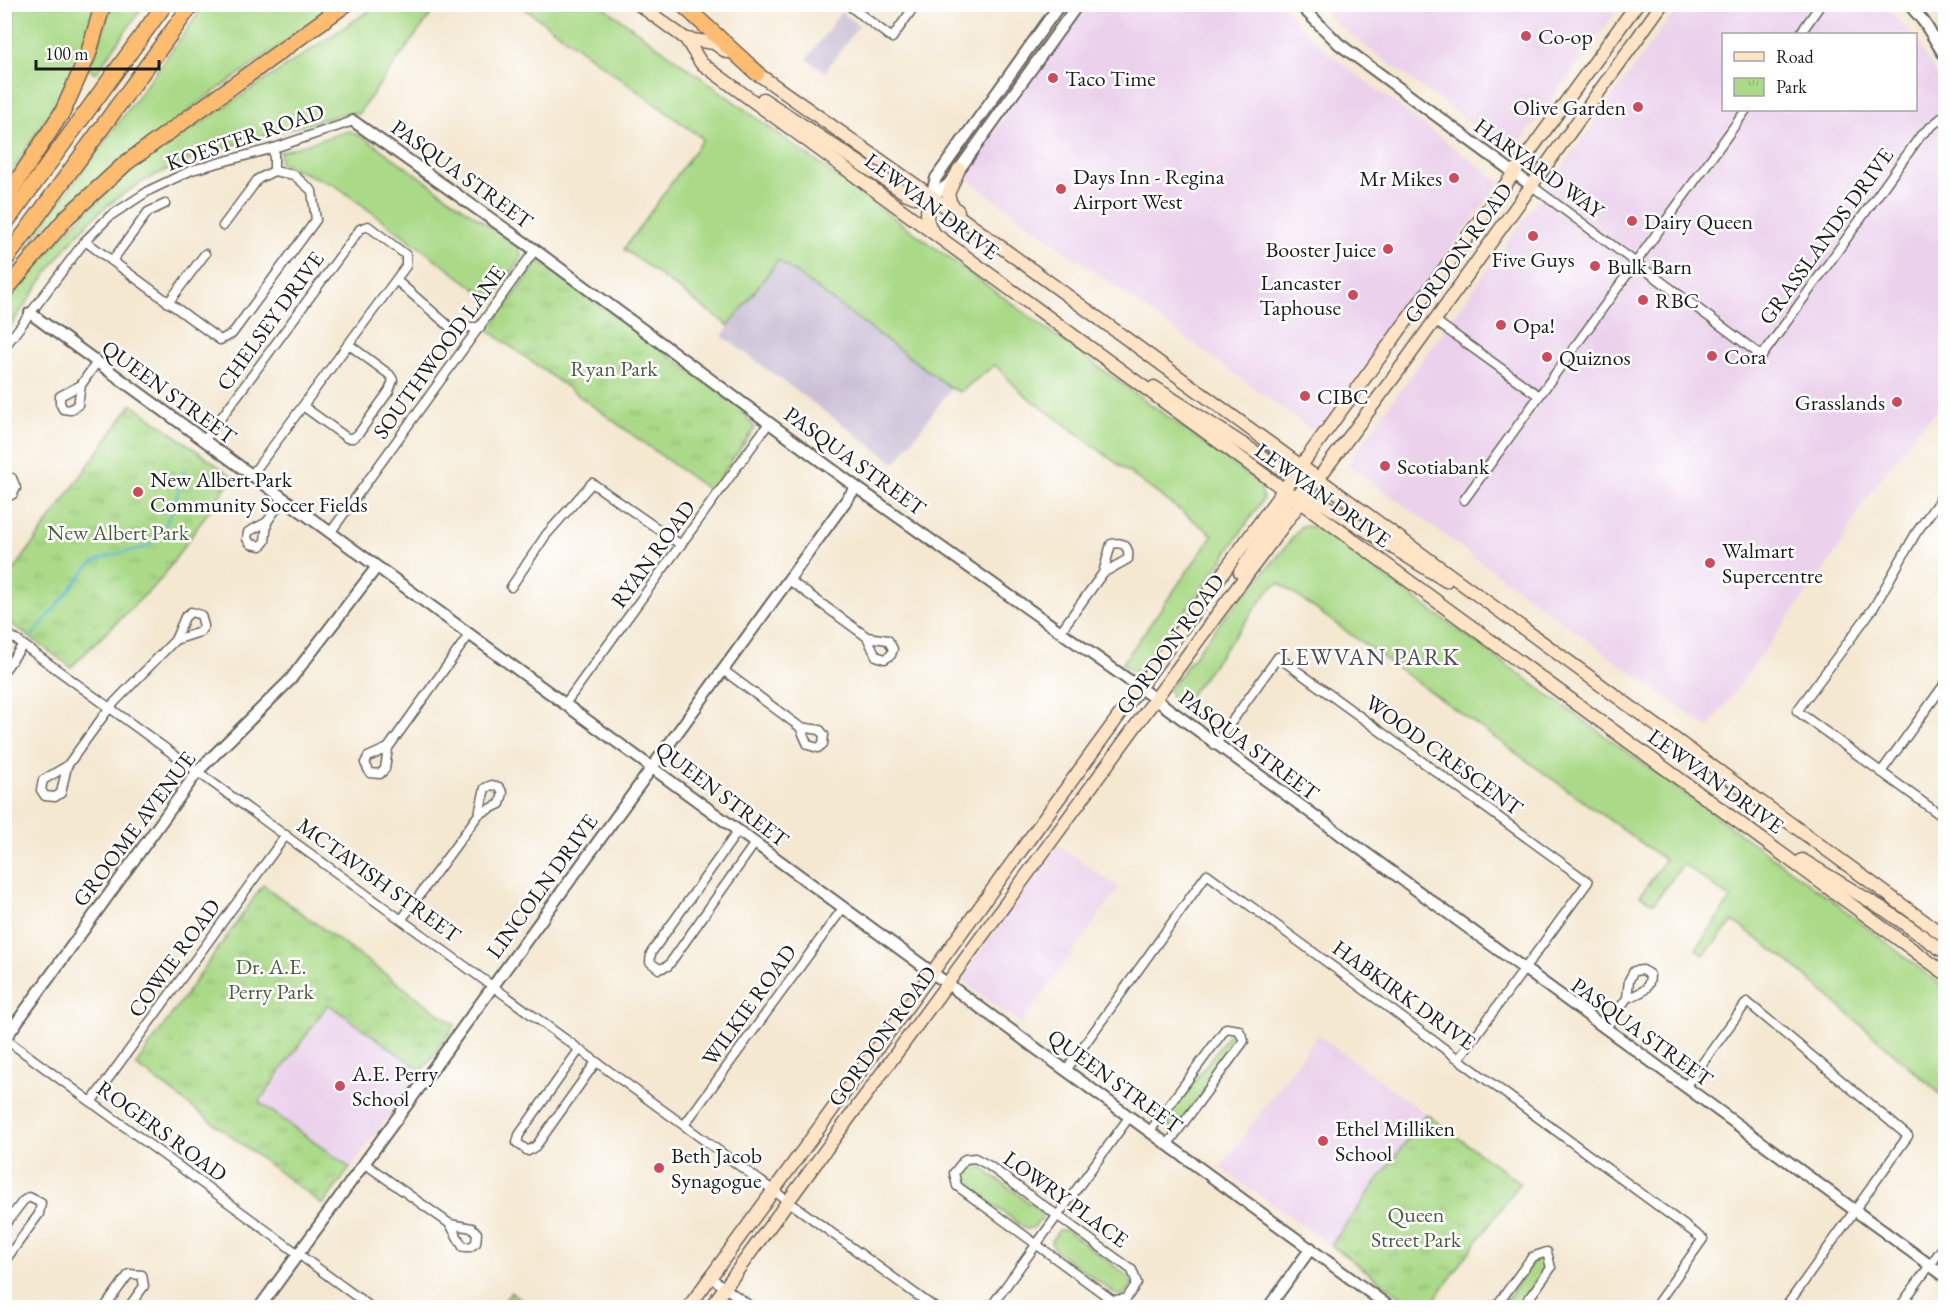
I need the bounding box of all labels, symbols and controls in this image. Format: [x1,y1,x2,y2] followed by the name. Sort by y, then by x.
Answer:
[1538,22,1593,51] place label: Co-op
[1519,29,1533,43] marker: Co-op
[36,33,159,71] scale bar
[1722,33,1917,111] legend
[45,42,89,65] text: 100 m
[1776,45,1815,68] text: Road
[1065,64,1156,93] place label: Taco Time
[1046,71,1060,85] marker: Taco Time
[1776,75,1807,98] text: Park
[1513,93,1626,122] place label: Olive Garden
[162,96,328,178] street label: KOESTER ROAD
[1631,100,1645,114] marker: Olive Garden
[1468,111,1611,226] street label: HARVARD WAY
[385,113,539,235] street label: PASQUA STREET
[1752,142,1900,330] street label: GRASSLANDS DRIVE
[859,146,1005,266] street label: LEWVAN DRIVE
[1072,162,1225,216] place label: Days Inn - Regina Airport West
[1359,164,1442,193] place label: Mr Mikes
[1447,171,1461,185] marker: Mr Mikes
[1397,177,1519,329] street label: GORDON ROAD
[1054,182,1068,196] marker: Days Inn - Regina Airport West
[1644,207,1753,236] place label: Dairy Queen
[1625,214,1639,228] marker: Dairy Queen
[1526,229,1540,243] marker: Five Guys
[1265,235,1376,264] place label: Booster Juice
[1381,242,1395,256] marker: Booster Juice
[1491,245,1575,274] place label: Five Guys
[210,246,330,396] street label: CHELSEY DRIVE
[1607,252,1693,281] place label: Bulk Barn
[366,259,512,445] street label: SOUTHWOOD LANE
[1588,259,1602,273] marker: Bulk Barn
[1259,268,1342,322] place label: Lancaster Taphouse
[1655,286,1699,315] place label: RBC
[1346,288,1360,302] marker: Lancaster Taphouse
[1636,293,1650,307] marker: RBC
[1513,311,1555,340] place label: Opa!
[1494,318,1508,332] marker: Opa!
[96,333,242,451] street label: QUEEN STREET
[1724,342,1767,371] place label: Cora
[1559,343,1631,372] place label: Quiznos
[1705,349,1719,363] marker: Cora
[1540,350,1554,364] marker: Quiznos
[570,354,658,383] park label: Ryan Park
[1317,382,1369,411] place label: CIBC
[1795,388,1885,417] place label: Grasslands
[1298,389,1312,403] marker: CIBC
[1890,395,1904,409] marker: Grasslands
[778,400,932,522] street label: PASQUA STREET
[1249,436,1397,554] street label: LEWVAN DRIVE
[1397,452,1490,481] place label: Scotiabank
[1378,459,1392,473] marker: Scotiabank
[150,465,368,519] place label: New Albert Park Community Soccer Fields
[131,485,145,499] marker: New Albert Park Community Soccer Fields
[604,494,702,614] street label: RYAN ROAD
[47,518,190,547] park label: New Albert Park
[1722,536,1823,590] place label: Walmart Supercentre
[1703,556,1717,570] marker: Walmart Supercentre
[1109,568,1231,720] street label: GORDON ROAD
[1280,641,1460,672] district label: LEWVAN PARK
[1173,683,1325,807] street label: PASQUA STREET
[1359,688,1529,822] street label: WOOD CRESCENT
[1642,722,1790,840] street label: LEWVAN DRIVE
[649,734,795,854] street label: QUEEN STREET
[66,745,202,913] street label: GROOME AVENUE
[480,808,604,964] street label: LINCOLN DRIVE
[291,811,467,949] street label: MCTAVISH STREET
[121,893,227,1023] street label: COWIE ROAD
[1327,933,1481,1057] street label: HABKIRK DRIVE
[695,938,803,1072] street label: WILKIE ROAD
[228,952,315,1006] park label: Dr. A.E. Perry Park
[821,960,943,1112] street label: GORDON ROAD
[1565,971,1719,1093] street label: PASQUA STREET
[1042,1022,1188,1140] street label: QUEEN STREET
[351,1059,438,1113] place label: A.E. Perry School
[91,1074,233,1188] street label: ROGERS ROAD
[333,1079,347,1093] marker: A.E. Perry School
[1335,1114,1456,1168] place label: Ethel Milliken School
[1316,1134,1330,1148] marker: Ethel Milliken School
[671,1141,762,1195] place label: Beth Jacob Synagogue
[998,1144,1134,1254] street label: LOWRY PLACE
[652,1161,666,1175] marker: Beth Jacob Synagogue
[1371,1200,1462,1254] park label: Queen Street Park

